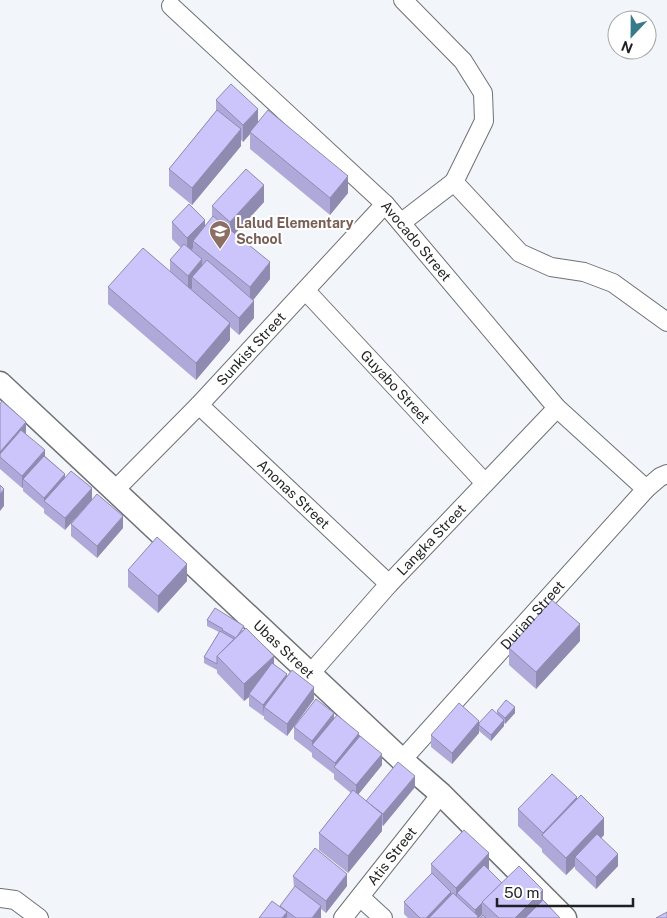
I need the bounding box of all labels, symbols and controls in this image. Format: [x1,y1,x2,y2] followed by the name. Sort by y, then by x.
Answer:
[607,10,657,60] north arrow
[619,38,635,57] text: N
[378,198,455,284] street label: Avocado Street
[236,215,354,247] place label: Lalud Elementary School
[208,219,232,250] school or university icon: Lalud Elementary School
[213,309,289,389] street label: Sunkist Street
[357,347,433,427] street label: Guyabo Street
[254,456,333,532] street label: Anonas Street
[394,501,469,579] street label: Langka Street
[497,577,568,653] street label: Durian Street
[250,617,317,681] street label: Ubas Street
[364,824,420,888] street label: Atis Street
[497,876,633,908] scale bar
[504,884,539,901] text: 50 m

